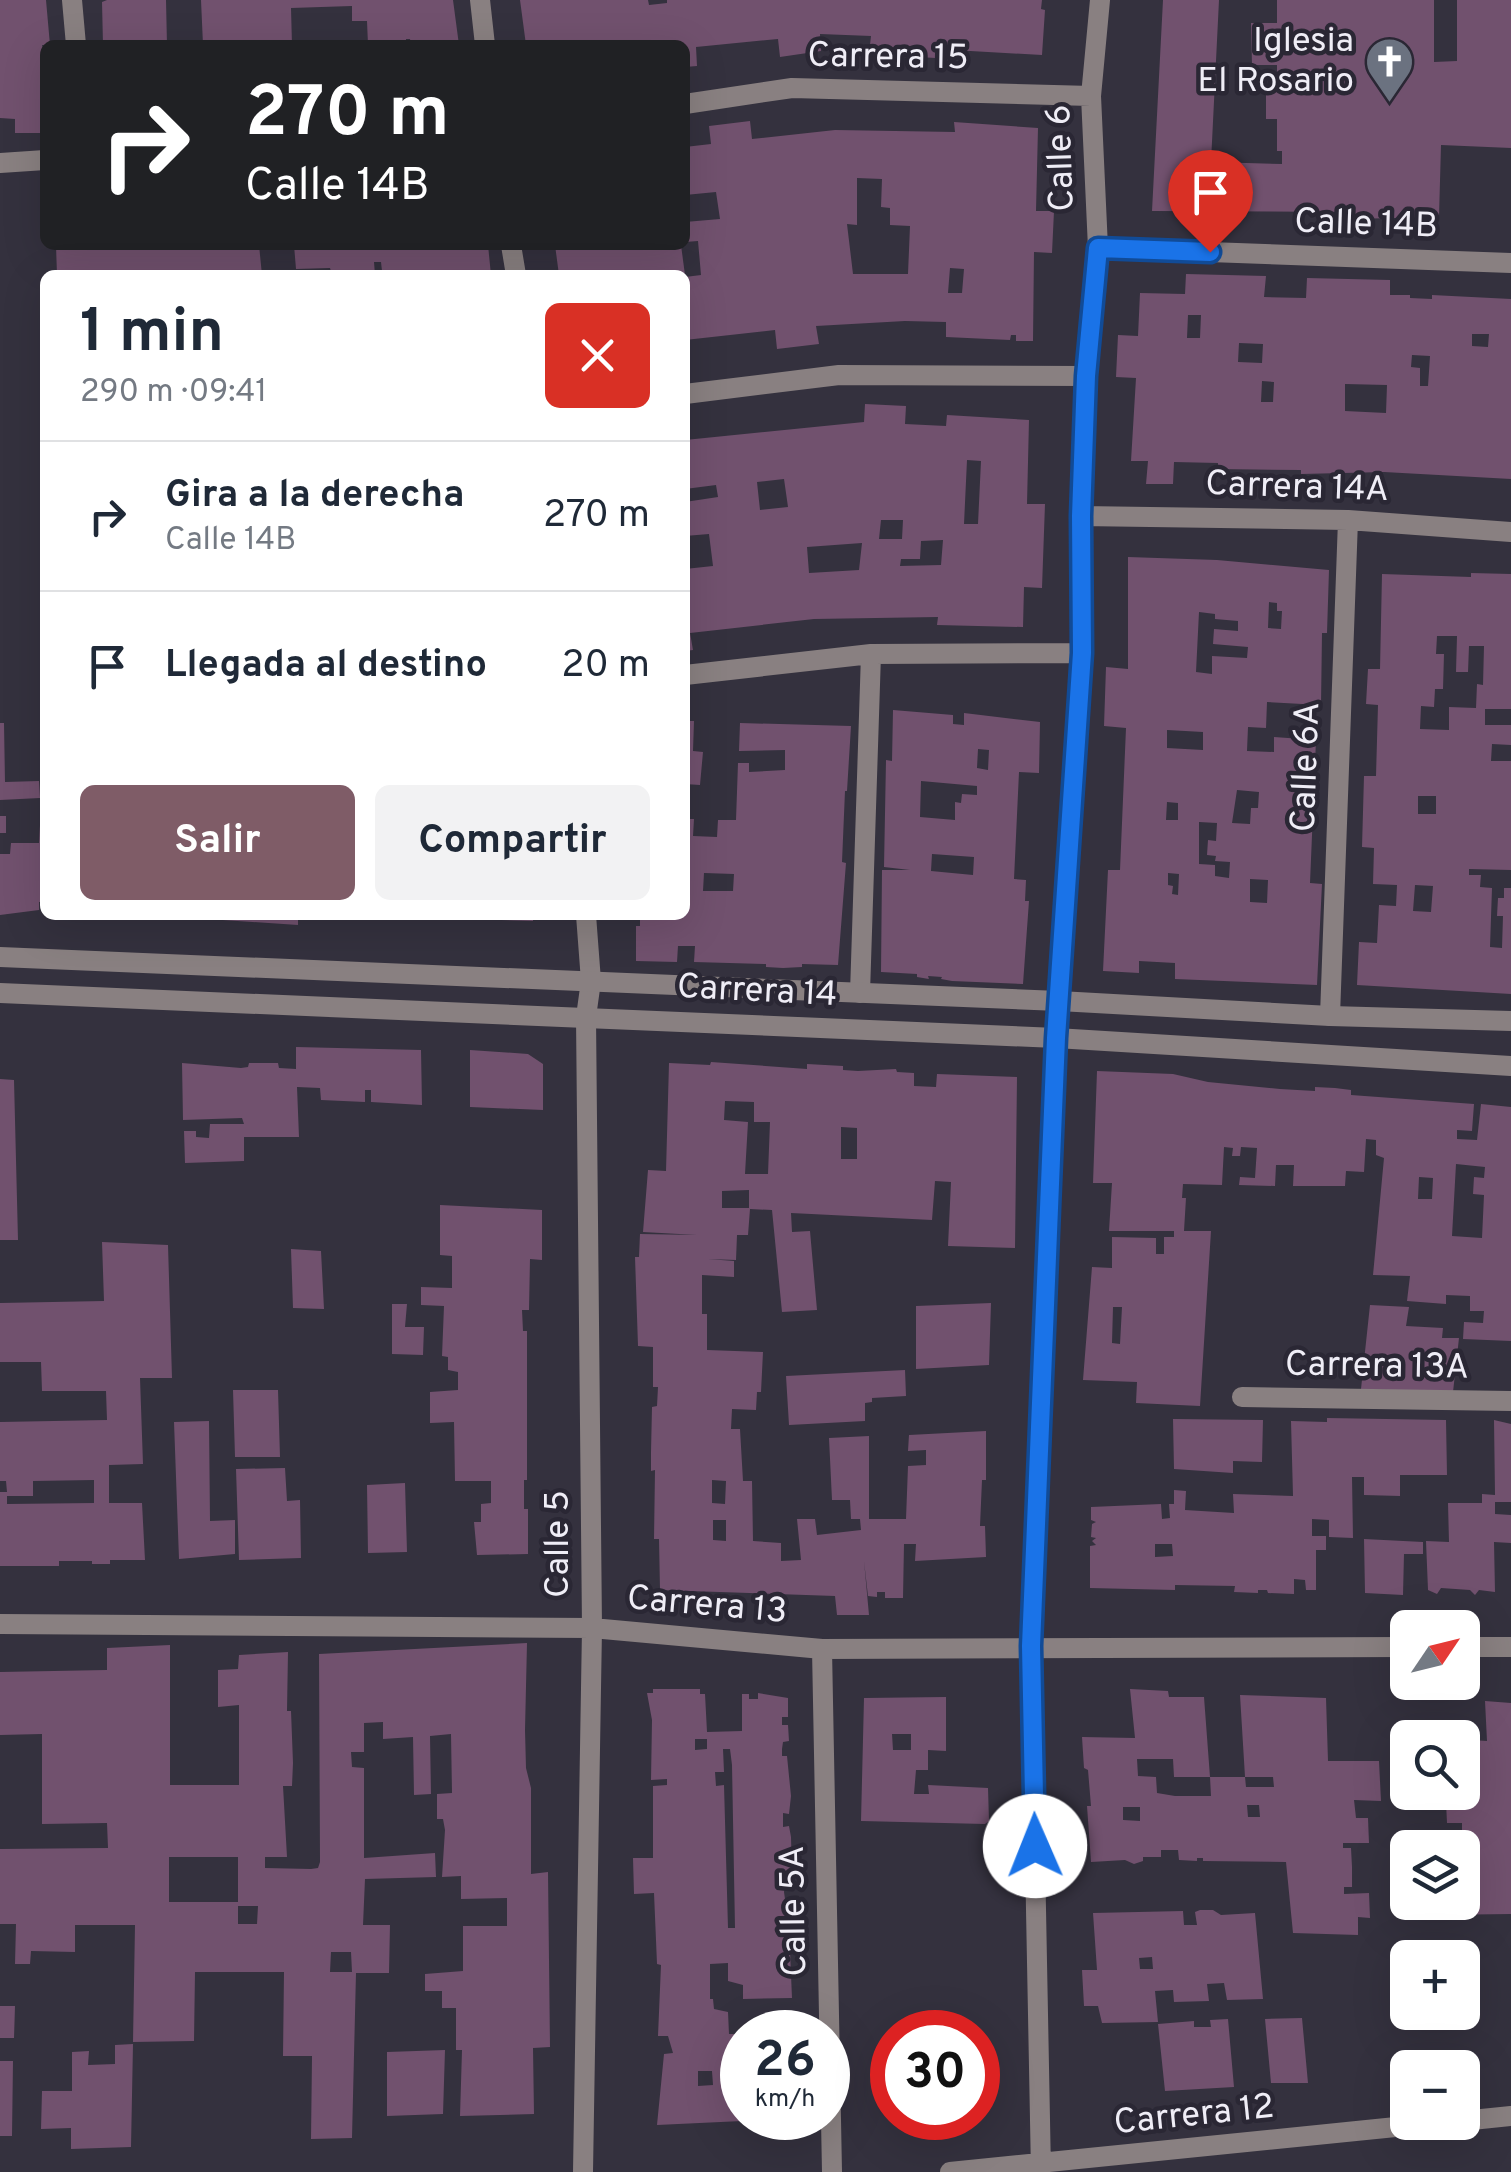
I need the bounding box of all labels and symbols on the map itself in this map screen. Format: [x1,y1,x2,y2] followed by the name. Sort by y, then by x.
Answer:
[1197,20,1354,104] place label: Iglesia El Rosario
[807,35,969,81] street label: Carrera 15
[1363,36,1415,104] church icon: Iglesia El Rosario
[1038,104,1086,212] street label: Calle 6
[1168,150,1253,253] pin
[1294,201,1438,249] street label: Calle 14B
[1204,463,1390,513] street label: Carrera 14A
[1283,701,1331,833] street label: Calle 6A
[676,966,838,1018] street label: Carrera 14
[1285,1343,1469,1391] street label: Carrera 13A
[537,1490,581,1598] street label: Calle 5
[625,1577,789,1635] street label: Carrera 13
[1390,1610,1480,1700] north arrow
[983,1794,1087,1898] position arrow
[772,1845,818,1977] street label: Calle 5A
[870,2010,1000,2140] speed limit sign: 30
[1112,2086,1276,2146] street label: Carrera 12

